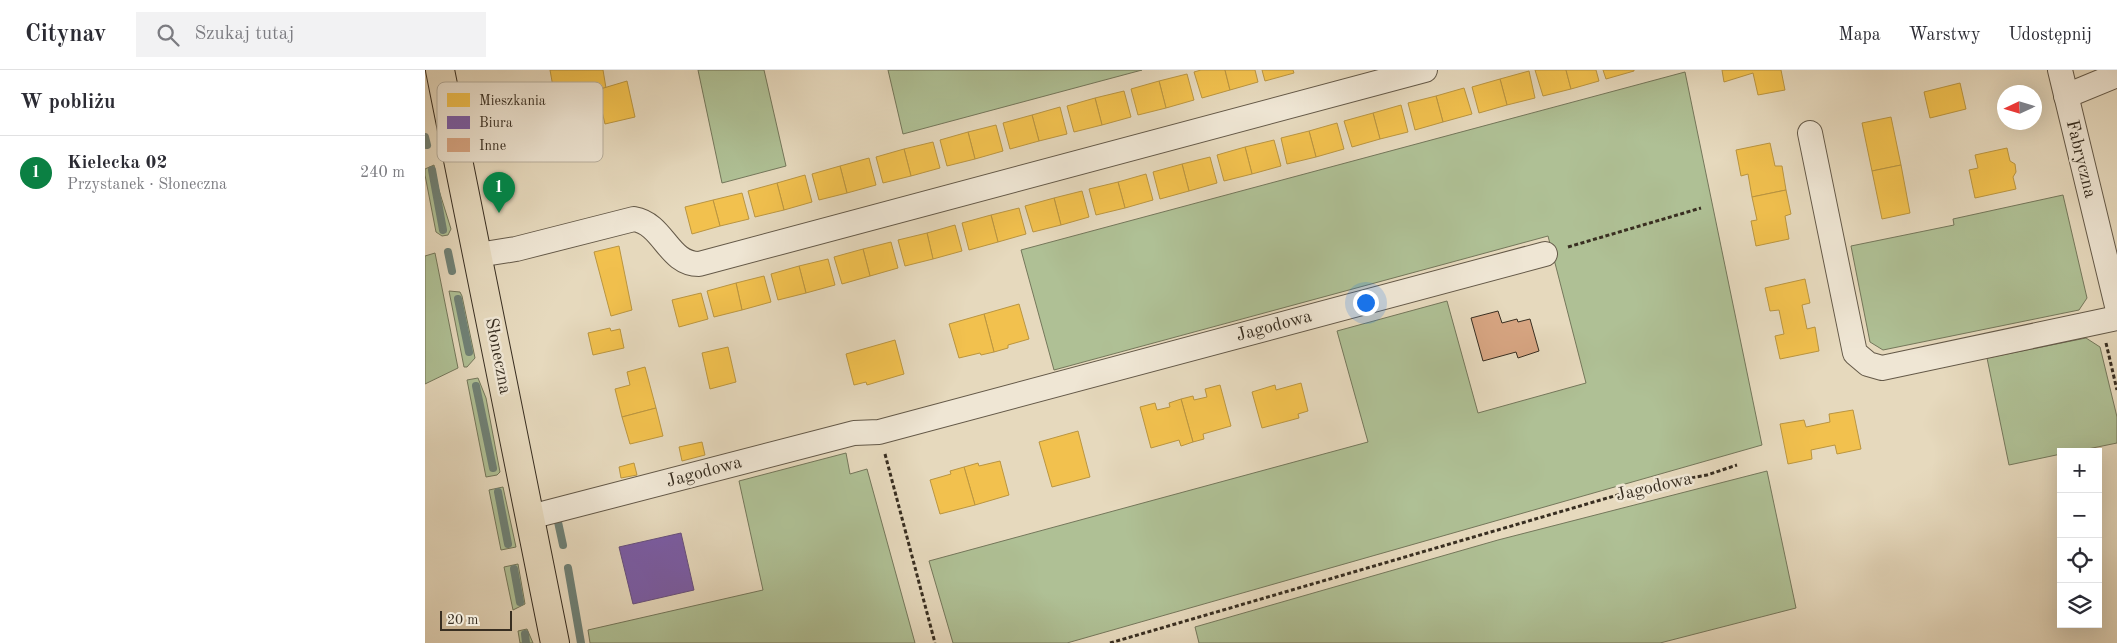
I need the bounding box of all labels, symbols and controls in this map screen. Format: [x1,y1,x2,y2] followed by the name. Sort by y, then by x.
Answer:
[136,12,486,57] search box
[154,21,182,49] icon: search
[25,23,106,47] text: Citynav
[194,25,294,44] text: Szukaj tutaj
[1839,26,1881,44] text: Mapa
[1909,26,1980,44] text: Warstwy
[2008,26,2092,44] text: Udostępnij
[437,82,603,162] legend
[1997,85,2042,130] north arrow
[20,92,115,113] text: W pobliżu
[479,94,546,108] text: Mieszkania
[479,116,513,130] text: Biura
[2063,118,2099,200] street label: Fabryczna
[479,139,506,153] text: Inne
[67,154,168,173] text: Kielecka 02
[31,165,41,181] text: 1
[360,165,405,181] text: 240 m
[483,172,515,213] pin: 1
[67,177,227,193] text: Przystanek · Słoneczna
[1353,290,1379,316] your location
[1234,307,1314,345] street label: Jagodowa
[482,316,514,396] street label: Słoneczna
[2057,448,2102,628] map controls
[2057,448,2102,493] button: +
[664,453,744,491] street label: Jagodowa
[1614,469,1694,504] street label: Jagodowa
[2057,493,2102,538] button: −
[2057,538,2102,583] button: locate
[2057,583,2102,628] button: layers
[440,608,513,631] scale bar
[447,613,478,627] text: 20 m

